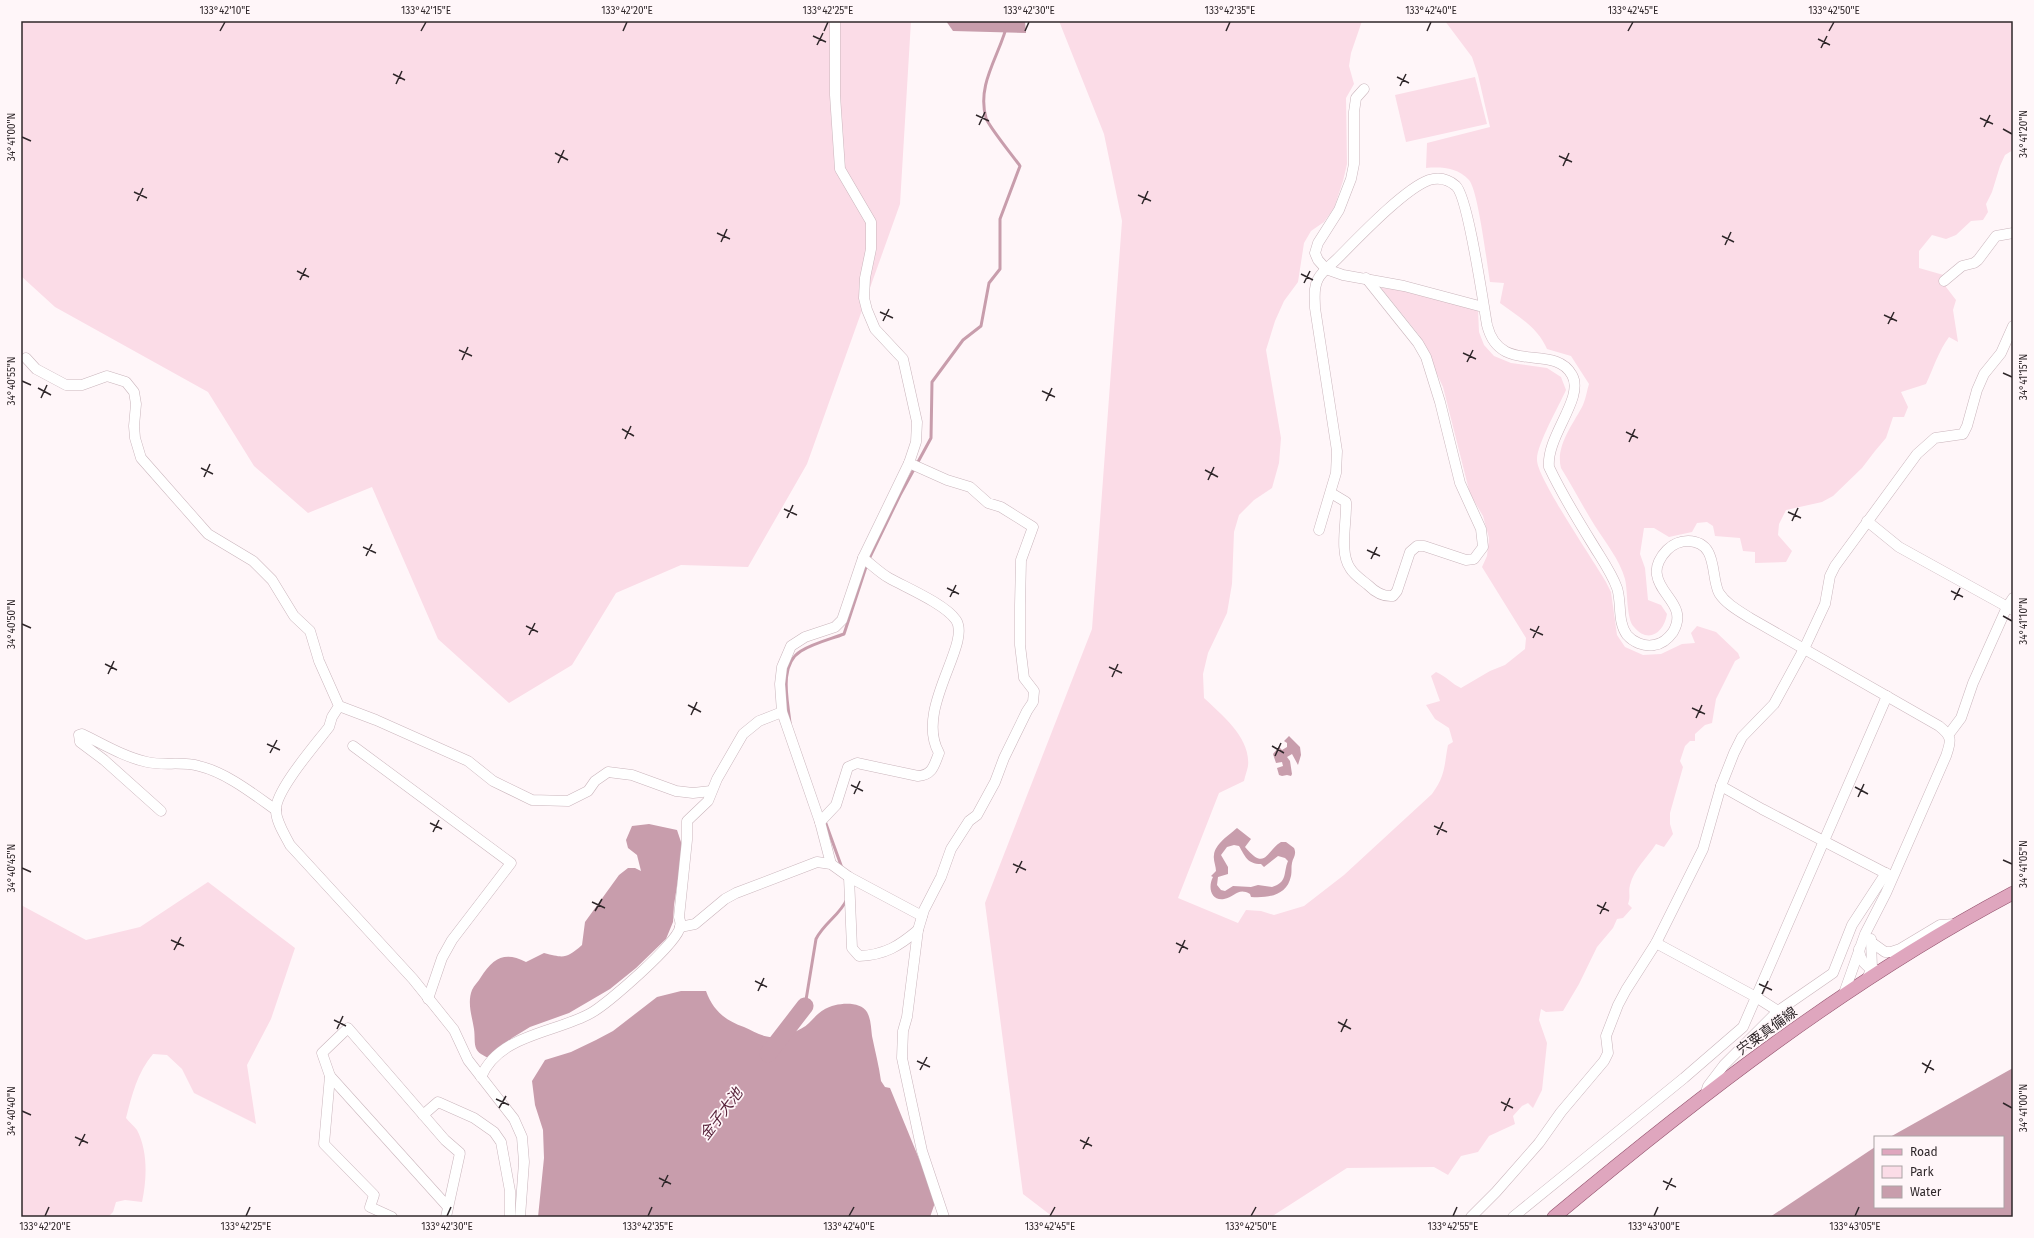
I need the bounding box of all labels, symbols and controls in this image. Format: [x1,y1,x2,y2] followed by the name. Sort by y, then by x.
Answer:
[200,5,250,17] text: 133°42'10"E
[401,5,451,17] text: 133°42'15"E
[601,5,653,17] text: 133°42'20"E
[803,5,853,17] text: 133°42'25"E
[1003,5,1055,17] text: 133°42'30"E
[1205,5,1255,17] text: 133°42'35"E
[1405,5,1457,17] text: 133°42'40"E
[1608,5,1658,17] text: 133°42'45"E
[1808,5,1860,17] text: 133°42'50"E
[2018,110,2030,158] text: 34°41'20"N
[6,113,18,161] text: 34°41'00"N
[2018,354,2030,400] text: 34°41'15"N
[6,357,18,405] text: 34°40'55"N
[2018,597,2030,645] text: 34°41'10"N
[6,599,18,649] text: 34°40'50"N
[2018,840,2030,888] text: 34°41'05"N
[6,844,18,892] text: 34°40'45"N
[1734,1004,1800,1058] street label: 宍粟真備線
[696,1083,747,1143] water label: 金子大池
[2018,1084,2030,1132] text: 34°41'00"N
[6,1086,18,1136] text: 34°40'40"N
[1874,1136,2004,1208] legend
[1910,1145,1938,1159] text: Road
[1910,1165,1934,1179] text: Park
[1910,1185,1942,1199] text: Water
[19,1221,71,1233] text: 133°42'20"E
[221,1221,271,1233] text: 133°42'25"E
[421,1221,473,1233] text: 133°42'30"E
[623,1221,673,1233] text: 133°42'35"E
[823,1221,875,1233] text: 133°42'40"E
[1025,1221,1075,1233] text: 133°42'45"E
[1225,1221,1277,1233] text: 133°42'50"E
[1428,1221,1478,1233] text: 133°42'55"E
[1628,1221,1680,1233] text: 133°43'00"E
[1829,1221,1881,1233] text: 133°43'05"E

